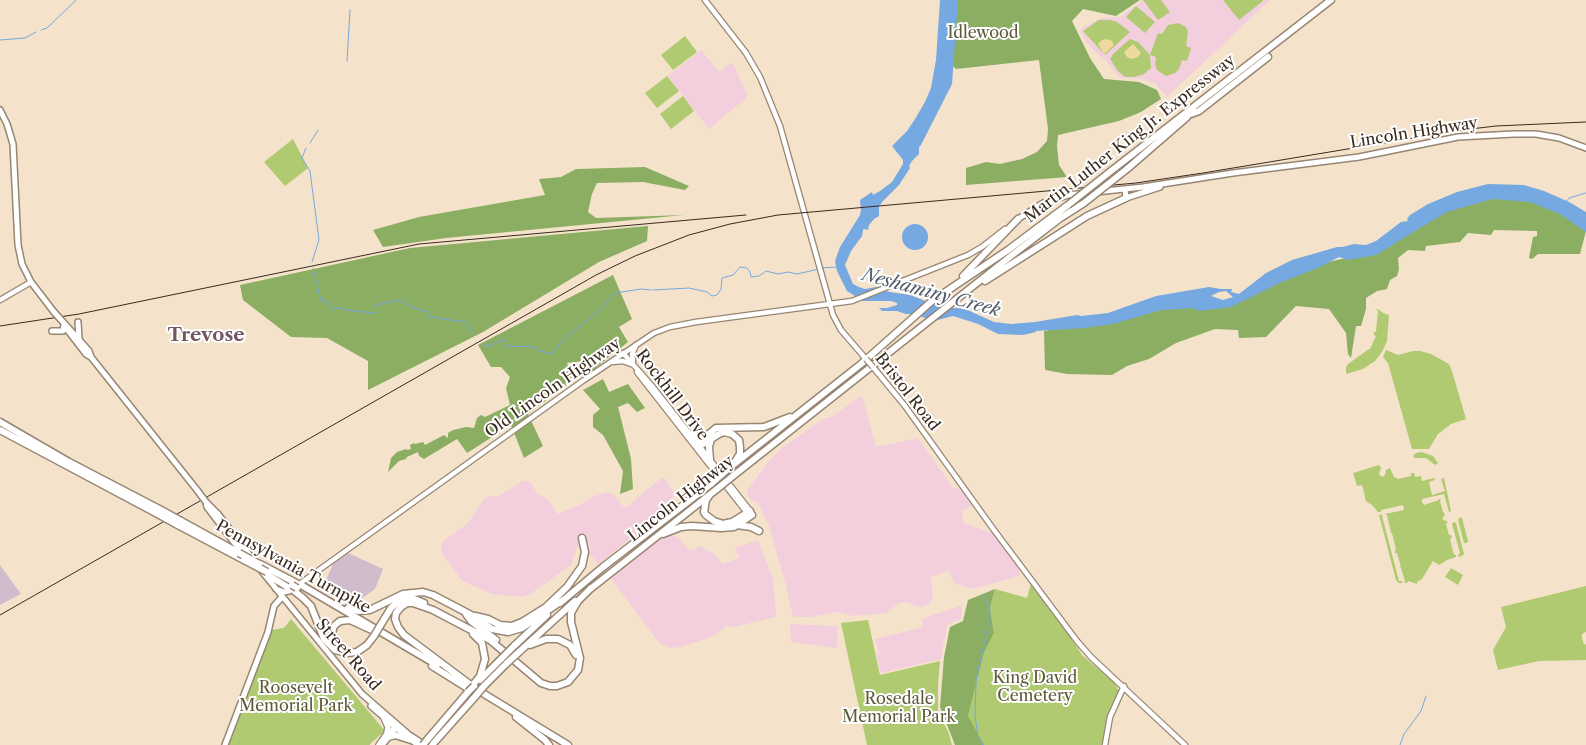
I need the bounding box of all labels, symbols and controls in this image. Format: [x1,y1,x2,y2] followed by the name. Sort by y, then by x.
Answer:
[947,23,1019,43] park label: Idlewood
[1021,51,1239,227] street label: Martin Luther King Jr. Expressway
[1349,113,1479,153] street label: Lincoln Highway
[859,264,1003,322] water label: Neshaminy Creek
[167,325,245,347] district label: Trevose
[482,334,624,442] street label: Old Lincoln Highway
[631,346,713,444] street label: Rockhill Drive
[871,349,943,435] street label: Bristol Road
[624,452,738,546] street label: Lincoln Highway
[212,516,374,618] street label: Pennsylvania Turnpike
[312,615,384,695] street label: Street Road
[993,668,1077,706] park label: King David Cemetery
[239,678,353,716] park label: Roosevelt Memorial Park
[842,689,956,727] park label: Rosedale Memorial Park

